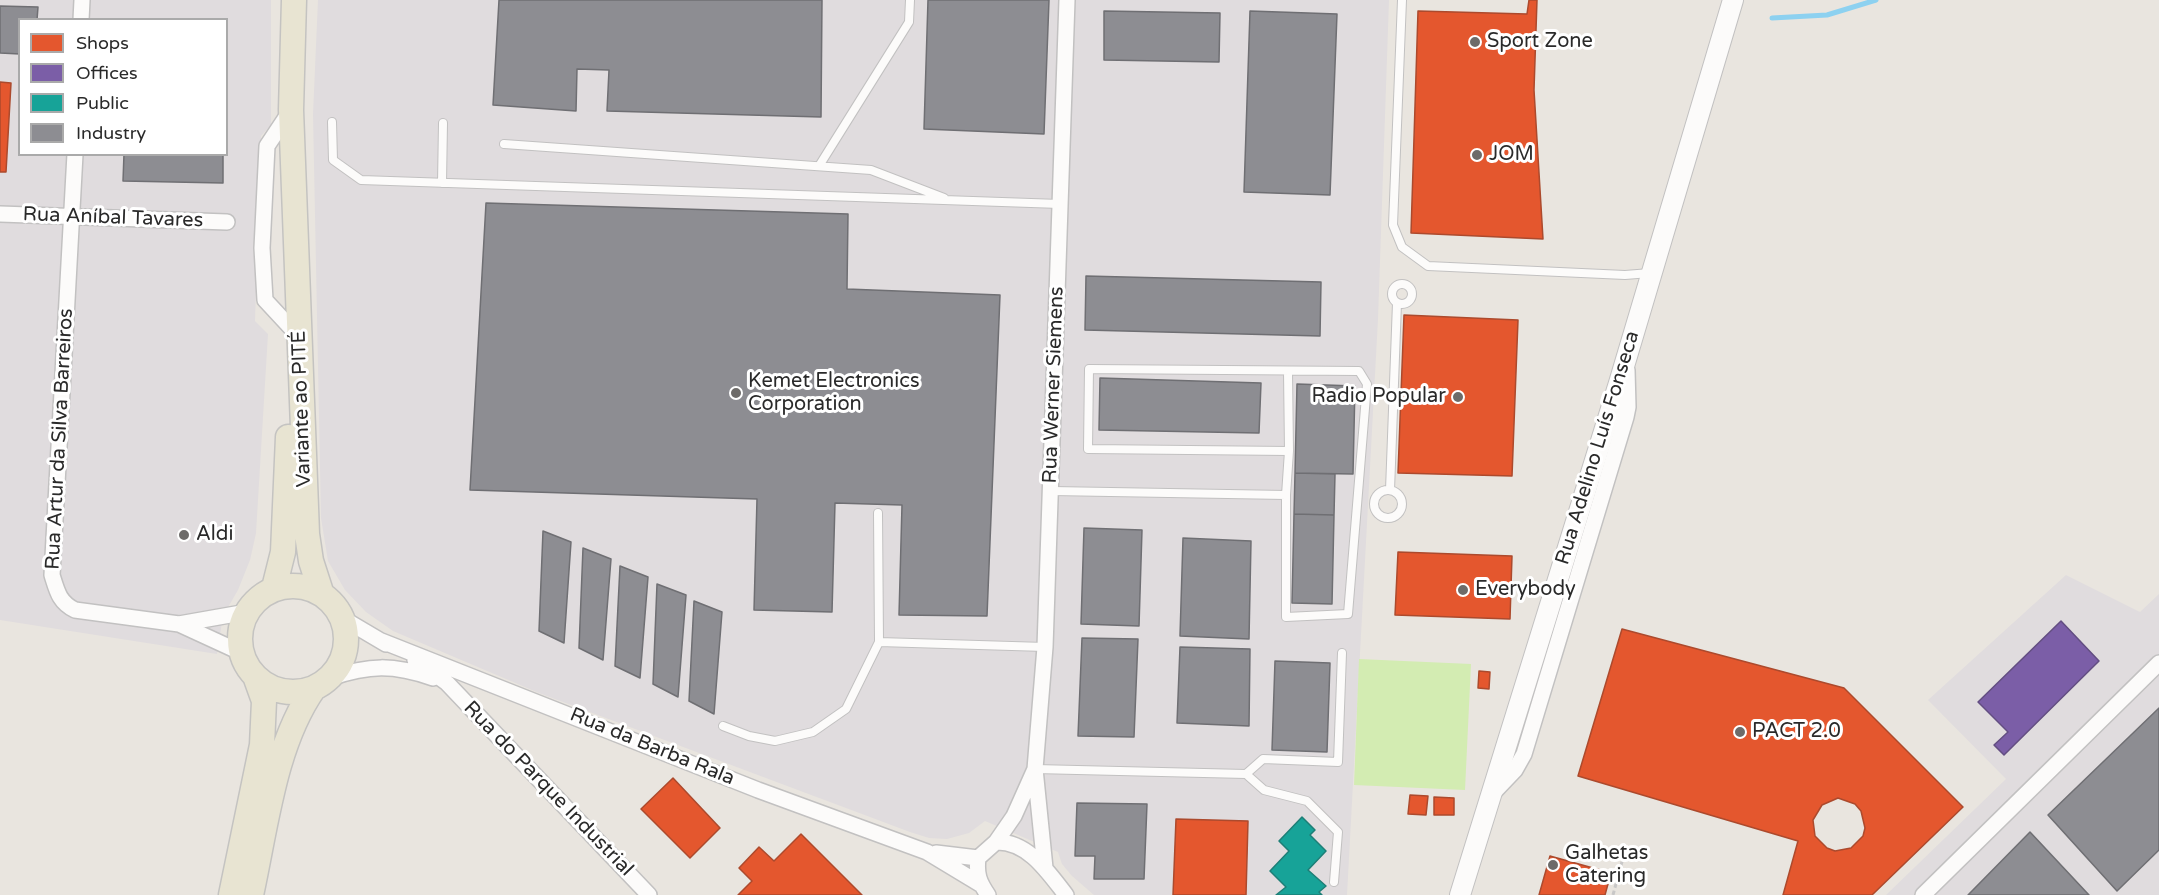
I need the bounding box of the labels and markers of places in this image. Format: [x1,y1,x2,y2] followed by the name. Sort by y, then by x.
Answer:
[1487,30,1593,54] place label: Sport Zone
[1468,35,1482,49] marker: Sport Zone
[1489,143,1534,167] place label: JOM
[1470,148,1484,162] marker: JOM
[748,370,920,417] place label: Kemet Electronics Corporation
[1312,385,1446,409] place label: Radio Popular
[729,386,743,400] marker: Kemet Electronics Corporation
[1451,390,1465,404] marker: Radio Popular
[196,523,233,547] place label: Aldi
[177,528,191,542] marker: Aldi
[1475,578,1576,602] place label: Everybody
[1456,583,1470,597] marker: Everybody
[1752,720,1841,744] place label: PACT 2.0
[1733,725,1747,739] marker: PACT 2.0
[1565,842,1648,889] place label: Galhetas Catering
[1546,858,1560,872] marker: Galhetas Catering

